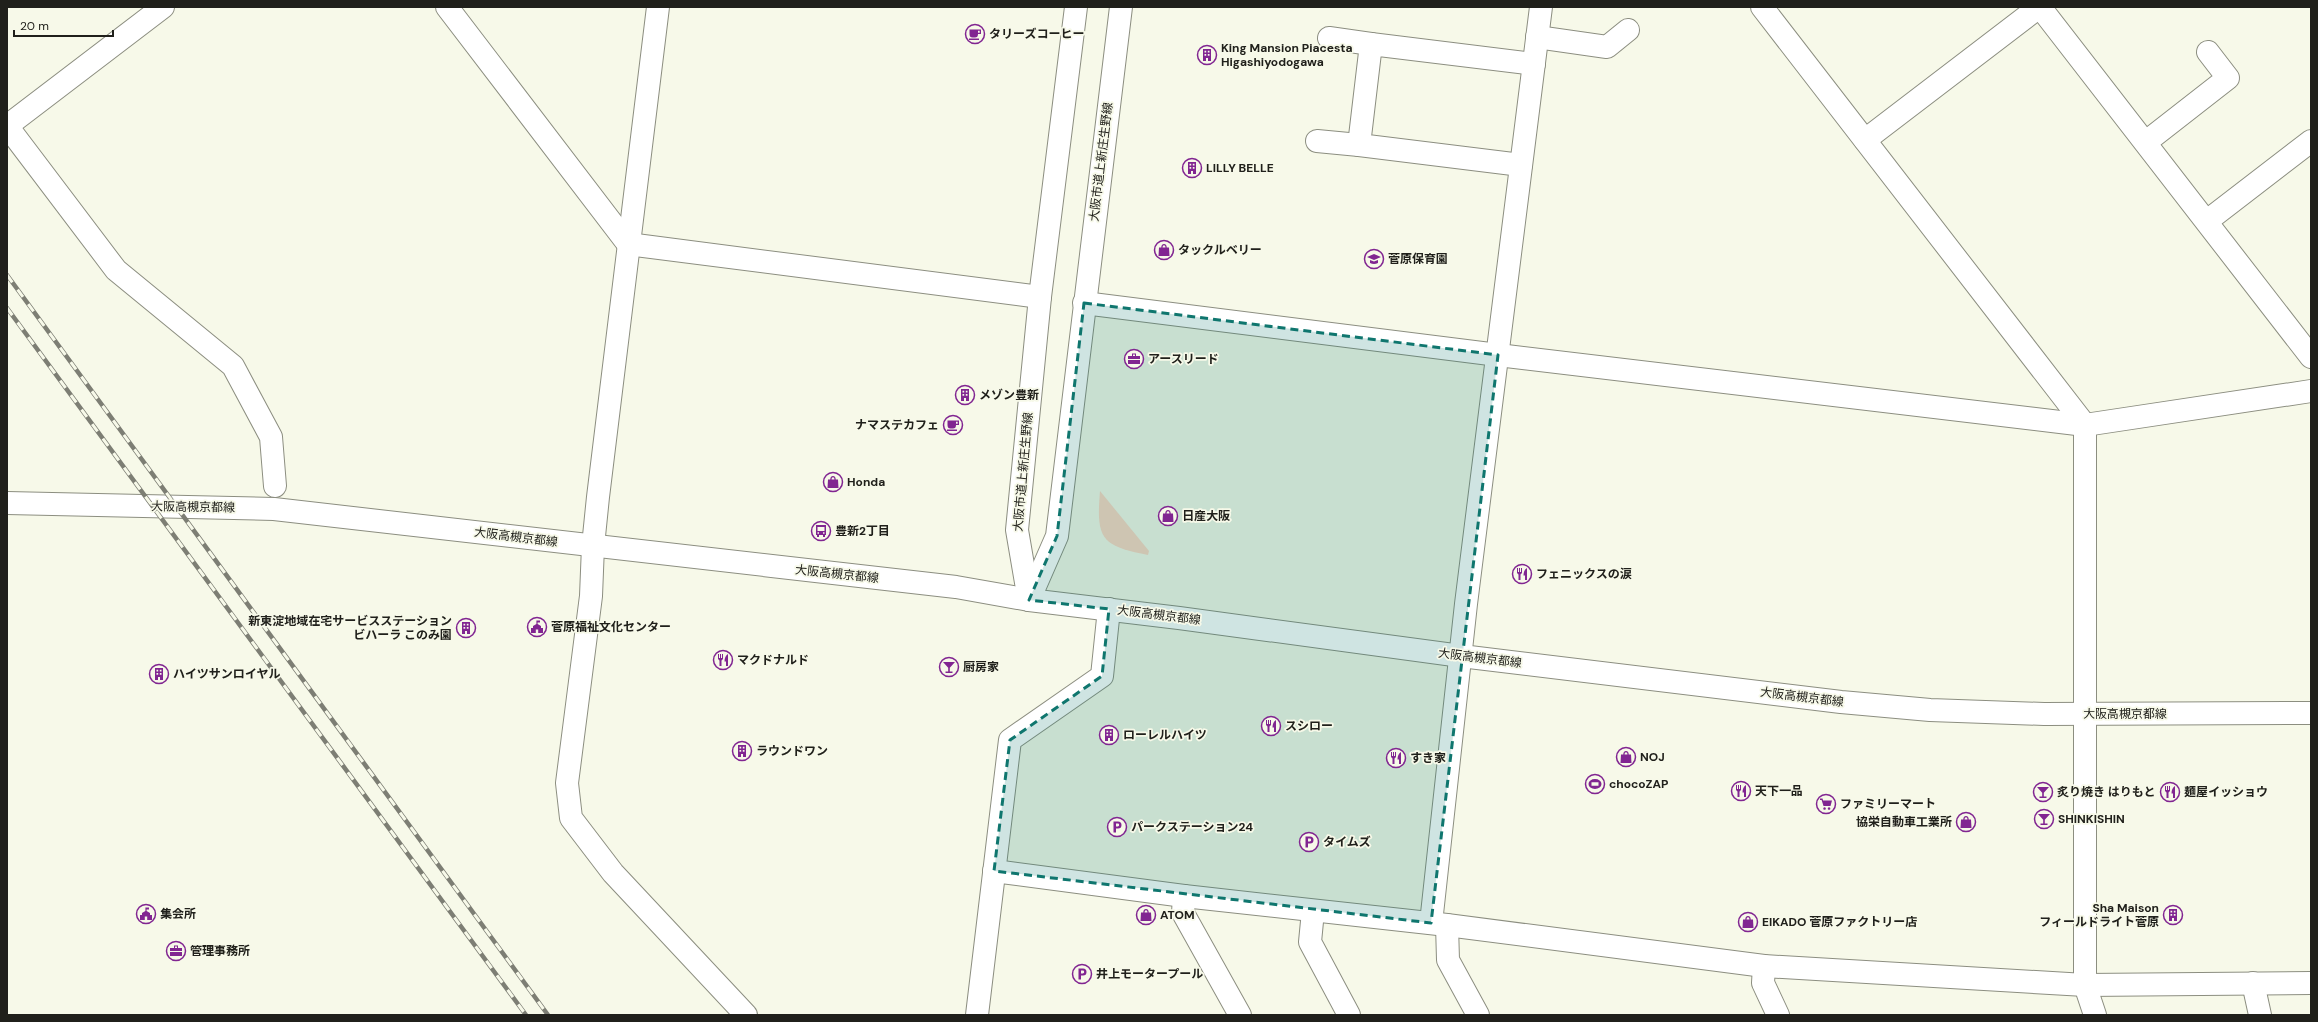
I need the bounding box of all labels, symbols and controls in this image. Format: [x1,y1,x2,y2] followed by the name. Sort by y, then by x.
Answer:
[14,12,113,38] scale bar
[20,18,49,34] text: 20 m
[964,23,986,45] cafe icon: タリーズコーヒー
[989,26,1084,42] place label: タリーズコーヒー
[1221,40,1352,70] place label: King Mansion Piacesta Higashiyodogawa
[1196,44,1218,66] building icon: King Mansion Piacesta Higashiyodogawa
[1086,101,1116,223] street label: 大阪市道上新庄生野線
[1181,157,1203,179] building icon: LILLY BELLE
[1206,160,1274,176] place label: LILLY BELLE
[1153,239,1175,261] shop icon: タックルベリー
[1178,242,1262,258] place label: タックルベリー
[1363,248,1385,270] school or university icon: 菅原保育園
[1388,251,1448,267] place label: 菅原保育園
[1123,348,1145,370] office icon: アースリード
[1148,351,1219,367] place label: アースリード
[954,384,976,406] building icon: メゾン豊新
[979,387,1039,403] place label: メゾン豊新
[1010,412,1036,532] street label: 大阪市道上新庄生野線
[942,414,964,436] cafe icon: ナマステカフェ
[855,417,939,433] place label: ナマステカフェ
[822,471,844,493] shop icon: Honda
[847,474,885,490] place label: Honda
[151,498,235,516] street label: 大阪高槻京都線
[1157,505,1179,527] shop icon: 日産大阪
[1182,508,1230,524] place label: 日産大阪
[810,520,832,542] bus stop icon: 豊新2丁目
[835,523,890,539] place label: 豊新2丁目
[473,524,559,550] street label: 大阪高槻京都線
[794,562,880,586] street label: 大阪高槻京都線
[1511,563,1533,585] restaurant icon: フェニックスの涙
[1536,566,1632,582] place label: フェニックスの涙
[1116,602,1202,628] street label: 大阪高槻京都線
[248,613,452,643] place label: 新東淀地域在宅サービスステーション ビハーラ このみ園
[526,616,548,638] public building icon: 菅原福祉文化センター
[455,617,477,639] building icon: 新東淀地域在宅サービスステーション ビハーラ このみ園
[551,619,671,635] place label: 菅原福祉文化センター
[1437,645,1523,671] street label: 大阪高槻京都線
[712,649,734,671] restaurant icon: マクドナルド
[737,652,809,668] place label: マクドナルド
[938,656,960,678] bar icon: 厨房家
[963,659,999,675] place label: 厨房家
[148,663,170,685] building icon: ハイツサンロイヤル
[173,666,280,682] place label: ハイツサンロイヤル
[1759,684,1845,710] street label: 大阪高槻京都線
[2083,706,2167,722] street label: 大阪高槻京都線
[1260,715,1282,737] restaurant icon: スシロー
[1285,718,1333,734] place label: スシロー
[1098,724,1120,746] building icon: ローレルハイツ
[1123,727,1207,743] place label: ローレルハイツ
[731,740,753,762] building icon: ラウンドワン
[756,743,828,759] place label: ラウンドワン
[1615,746,1637,768] shop icon: NOJ
[1385,747,1407,769] restaurant icon: すき家
[1640,749,1665,765] place label: NOJ
[1410,750,1446,766] place label: すき家
[1584,773,1606,795] sports icon: chocoZAP
[1609,776,1668,792] place label: chocoZAP
[1730,780,1752,802] restaurant icon: 天下一品
[2032,781,2054,803] bar icon: 炙り焼き はりもと
[2159,781,2181,803] restaurant icon: 麺屋イッショウ
[1755,783,1803,799] place label: 天下一品
[2057,784,2156,800] place label: 炙り焼き はりもと
[2184,784,2268,800] place label: 麺屋イッショウ
[1815,793,1837,815] supermarket icon: ファミリーマート
[1840,796,1936,812] place label: ファミリーマート
[2033,808,2055,830] bar icon: SHINKISHIN
[1955,811,1977,833] shop icon: 協栄自動車工業所
[2058,811,2125,827] place label: SHINKISHIN
[1856,814,1952,830] place label: 協栄自動車工業所
[1106,816,1128,838] parking icon: パークステーション24
[1131,819,1253,835] place label: パークステーション24
[1298,831,1320,853] parking icon: タイムズ
[1323,834,1371,850] place label: タイムズ
[2039,900,2159,930] place label: Sha Maison フィールドライト菅原
[135,903,157,925] public building icon: 集会所
[1135,904,1157,926] shop icon: ATOM
[2162,904,2184,926] building icon: Sha Maison フィールドライト菅原
[160,906,196,922] place label: 集会所
[1160,907,1195,923] place label: ATOM
[1737,911,1759,933] shop icon: EIKADO 菅原ファクトリー店
[1762,914,1917,930] place label: EIKADO 菅原ファクトリー店
[165,940,187,962] office icon: 管理事務所
[190,943,250,959] place label: 管理事務所
[1071,963,1093,985] parking icon: 井上モータープール
[1096,966,1203,982] place label: 井上モータープール

